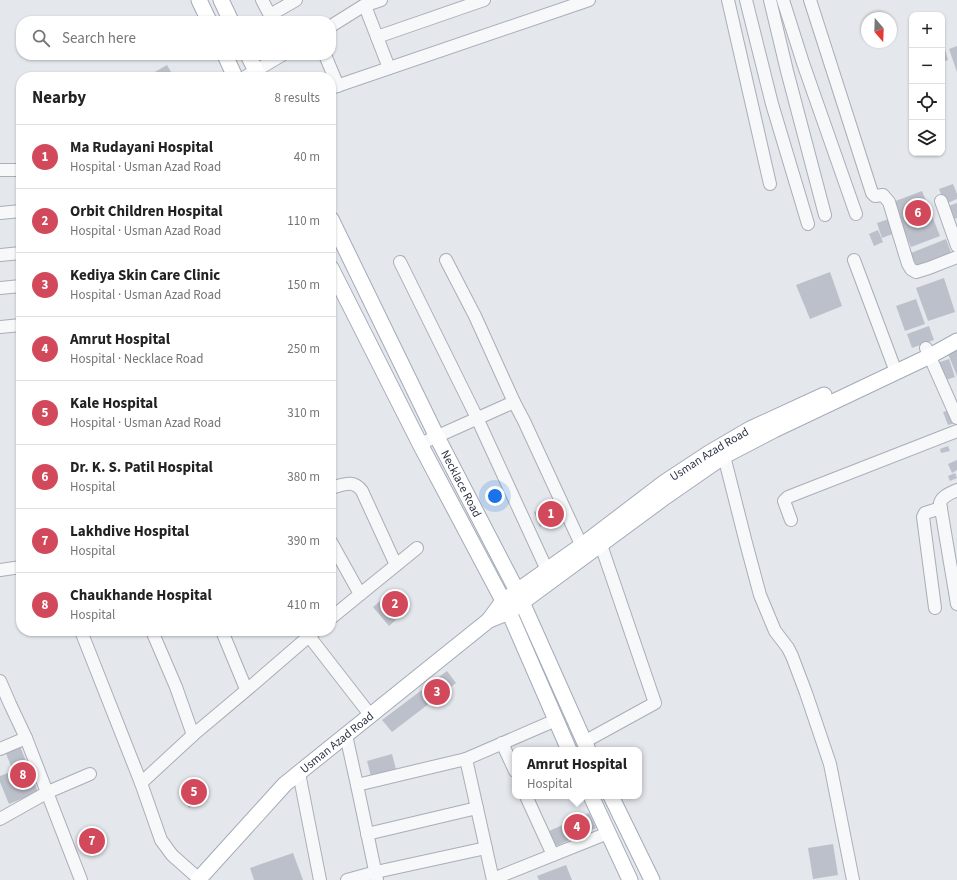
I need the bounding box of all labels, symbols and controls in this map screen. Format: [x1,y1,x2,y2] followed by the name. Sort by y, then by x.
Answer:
[861,12,897,48] north arrow
[909,12,945,156] map controls
[909,12,945,48] button: +
[16,16,336,60] search box
[30,27,52,49] icon: search
[62,28,136,49] text: Search here
[909,48,945,84] button: −
[909,84,945,120] button: locate
[32,86,86,110] text: Nearby
[275,89,320,107] text: 8 results
[909,120,945,156] button: layers
[70,137,213,158] text: Ma Rudayani Hospital
[42,148,48,166] text: 1
[294,148,320,166] text: 40 m
[70,158,221,176] text: Hospital · Usman Azad Road
[905,198,931,228] pin: 6
[70,201,223,222] text: Orbit Children Hospital
[42,212,48,230] text: 2
[287,212,320,230] text: 110 m
[70,222,221,240] text: Hospital · Usman Azad Road
[70,265,220,286] text: Kediya Skin Care Clinic
[42,276,48,294] text: 3
[287,276,320,294] text: 150 m
[70,286,221,304] text: Hospital · Usman Azad Road
[70,329,170,350] text: Amrut Hospital
[42,340,48,358] text: 4
[287,340,320,358] text: 250 m
[70,350,203,368] text: Hospital · Necklace Road
[70,393,158,414] text: Kale Hospital
[42,404,48,422] text: 5
[287,404,320,422] text: 310 m
[70,414,221,432] text: Hospital · Usman Azad Road
[667,424,752,485] street label: Usman Azad Road
[436,447,485,521] street label: Necklace Road
[70,457,213,478] text: Dr. K. S. Patil Hospital
[42,468,48,486] text: 6
[287,468,320,486] text: 380 m
[70,478,115,496] text: Hospital
[485,486,505,506] your location
[538,499,564,529] pin: 1
[70,521,189,542] text: Lakhdive Hospital
[42,532,48,550] text: 7
[287,532,320,550] text: 390 m
[70,542,115,560] text: Hospital
[70,585,212,606] text: Chaukhande Hospital
[382,589,408,619] pin: 2
[42,596,48,614] text: 8
[287,596,320,614] text: 410 m
[70,606,115,624] text: Hospital
[424,677,450,707] pin: 3
[297,708,378,778] street label: Usman Azad Road
[512,747,642,799] popup
[527,754,627,775] text: Amrut Hospital
[10,760,36,790] pin: 8
[527,775,572,793] text: Hospital
[181,777,207,807] pin: 5
[564,812,590,842] pin: 4
[79,826,105,856] pin: 7

